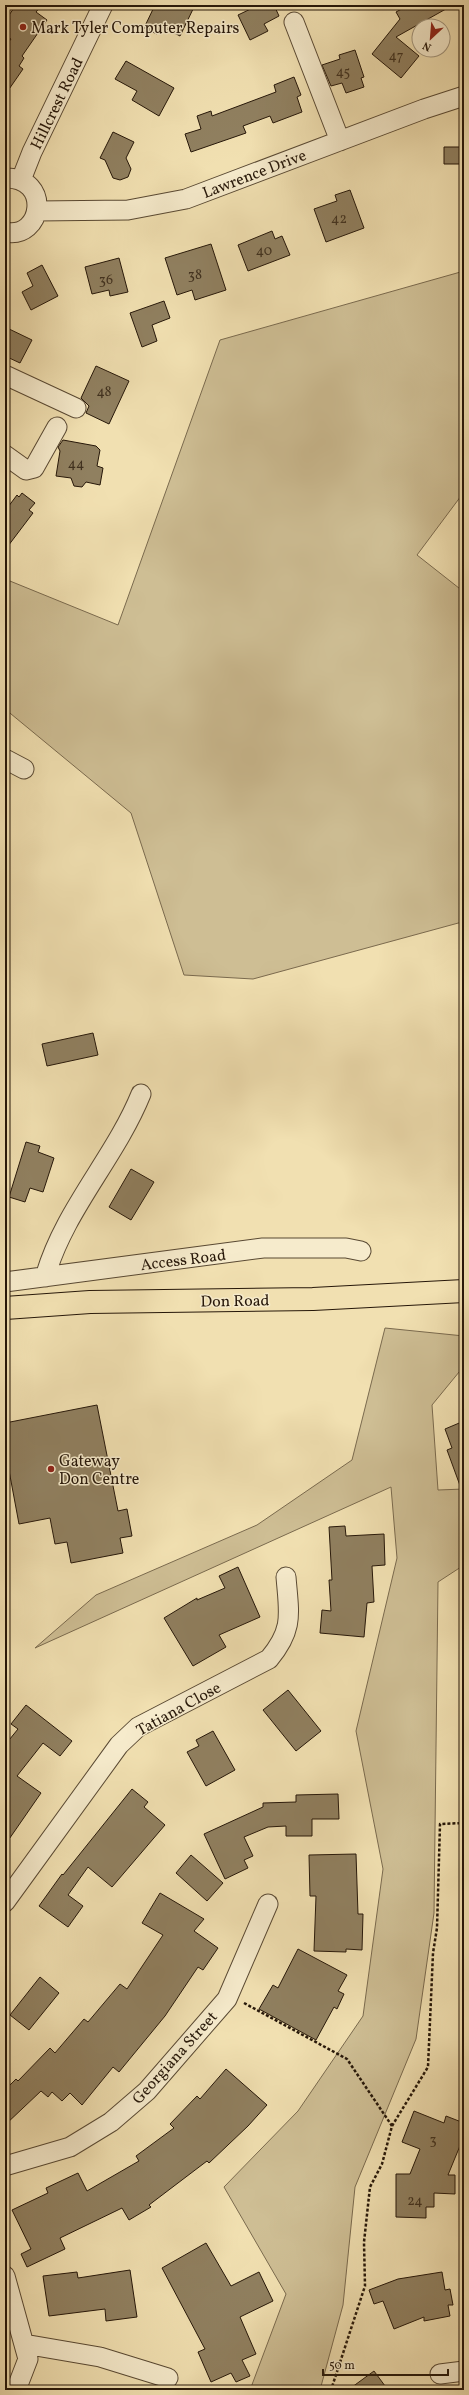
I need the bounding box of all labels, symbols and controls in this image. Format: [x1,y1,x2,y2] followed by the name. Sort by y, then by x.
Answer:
[31,18,240,40] place label: Mark Tyler Computer Repairs
[411,18,451,58] north arrow
[18,22,28,32] marker: Mark Tyler Computer Repairs
[420,37,434,54] text: N
[388,47,404,66] house number: 47
[26,54,90,153] street label: Hillcrest Road
[336,63,350,82] house number: 45
[200,145,310,205] street label: Lawrence Drive
[331,210,347,229] house number: 42
[256,242,272,261] house number: 40
[188,266,202,285] house number: 38
[99,271,113,290] house number: 36
[96,383,112,402] house number: 48
[68,455,84,474] house number: 44
[139,1245,227,1277] street label: Access Road
[200,1290,270,1314] street label: Don Road
[59,1451,139,1491] place label: Gateway Don Centre
[46,1464,56,1474] marker: Gateway Don Centre
[133,1677,225,1742] street label: Tatiana Close
[128,2007,223,2110] street label: Georgiana Street
[429,2131,437,2150] house number: 3
[407,2192,423,2211] house number: 24
[323,2351,448,2377] scale bar
[329,2358,355,2374] text: 50 m

